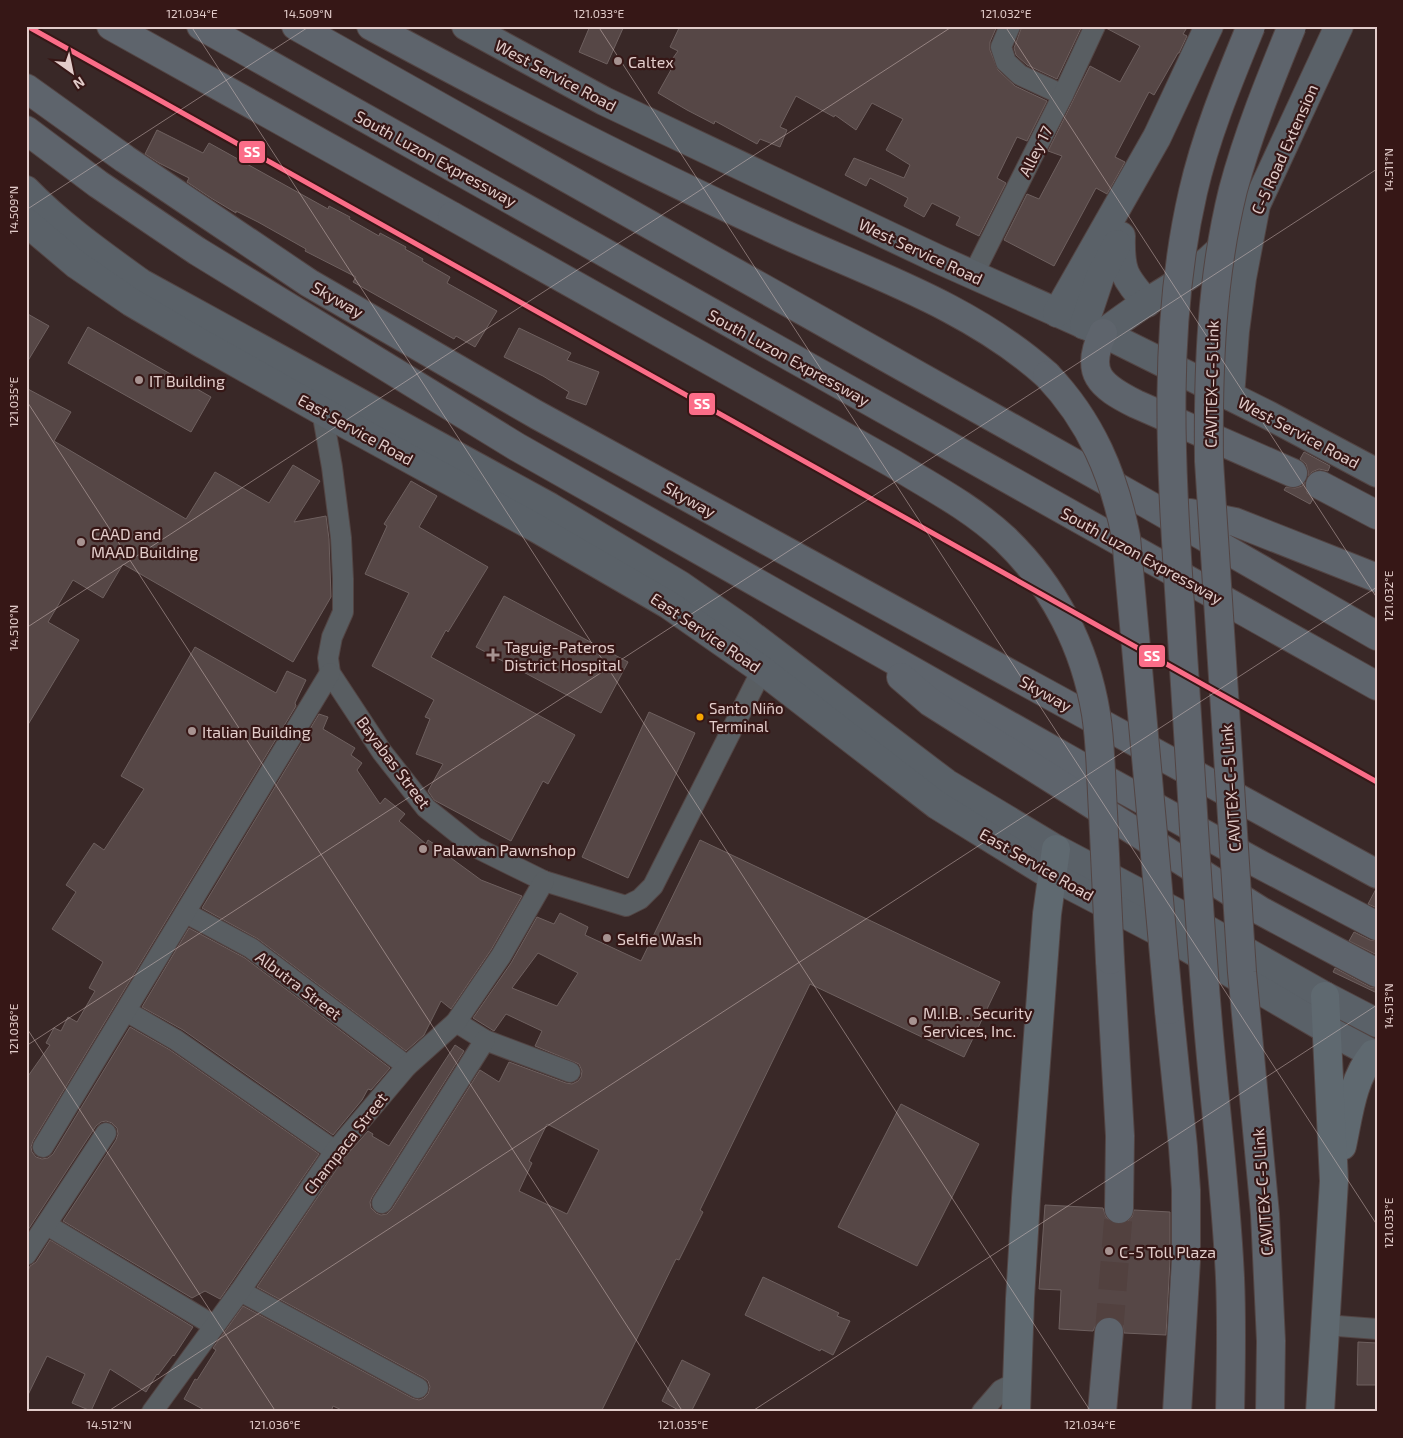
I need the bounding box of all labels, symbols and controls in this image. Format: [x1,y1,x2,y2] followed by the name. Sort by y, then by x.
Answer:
[166,6,218,20] text: 121.034°E
[284,6,332,20] text: 14.509°N
[574,6,625,20] text: 121.033°E
[981,6,1032,20] text: 121.032°E
[492,35,620,115] street label: West Service Road
[48,48,98,98] north arrow
[628,52,674,71] place label: Caltex
[612,55,624,67] marker: Caltex
[70,73,88,93] text: N
[1247,81,1321,217] street label: C-5 Road Extension
[352,106,521,211] street label: South Luzon Expressway
[1014,123,1056,179] street label: Alley 17
[238,140,266,164] line badge: SS
[244,143,260,160] text: SS
[1381,148,1395,192] text: 14.511°N
[6,186,20,234] text: 14.509°N
[856,214,986,288] street label: West Service Road
[309,277,367,321] street label: Skyway
[705,305,874,410] street label: South Luzon Expressway
[1200,320,1222,448] street label: CAVITEX–C-5 Link
[149,371,225,390] place label: IT Building
[133,374,145,386] marker: IT Building
[6,376,20,427] text: 121.035°E
[295,389,417,469] street label: East Service Road
[688,392,716,416] line badge: SS
[1235,392,1363,472] street label: West Service Road
[694,395,710,412] text: SS
[661,477,720,521] street label: Skyway
[1058,503,1227,608] street label: South Luzon Expressway
[91,524,198,561] place label: CAAD and MAAD Building
[75,536,87,548] marker: CAAD and MAAD Building
[1381,570,1395,621] text: 121.032°E
[647,588,765,676] street label: East Service Road
[6,605,20,651] text: 14.510°N
[504,637,622,674] place label: Taguig-Pateros District Hospital
[1138,644,1166,668] line badge: SS
[1144,647,1160,664] text: SS
[486,648,500,662] marker: Taguig-Pateros District Hospital
[1017,671,1076,715] street label: Skyway
[709,699,783,735] place label: Santo Niño Terminal
[353,712,435,812] street label: Bayabas Street
[695,712,705,722] marker: Santo Niño Terminal
[202,722,311,741] place label: Italian Building
[1216,724,1244,852] street label: CAVITEX–C-5 Link
[186,725,198,737] marker: Italian Building
[977,824,1097,904] street label: East Service Road
[433,840,576,859] place label: Palawan Pawnshop
[417,843,429,855] marker: Palawan Pawnshop
[617,929,702,948] place label: Selfie Wash
[601,932,613,944] marker: Selfie Wash
[252,947,346,1023] street label: Albutra Street
[1381,983,1395,1029] text: 14.513°N
[6,1003,20,1054] text: 121.036°E
[923,1003,1033,1040] place label: M.I.B. . Security Services, Inc.
[907,1015,919,1027] marker: M.I.B. . Security Services, Inc.
[299,1088,391,1198] street label: Champaca Street
[1248,1128,1276,1256] street label: CAVITEX–C-5 Link
[1381,1197,1395,1248] text: 121.033°E
[1119,1242,1216,1261] place label: C-5 Toll Plaza
[1103,1245,1115,1257] marker: C-5 Toll Plaza
[86,1417,132,1431] text: 14.512°N
[250,1417,301,1431] text: 121.036°E
[658,1417,709,1431] text: 121.035°E
[1064,1417,1116,1431] text: 121.034°E

